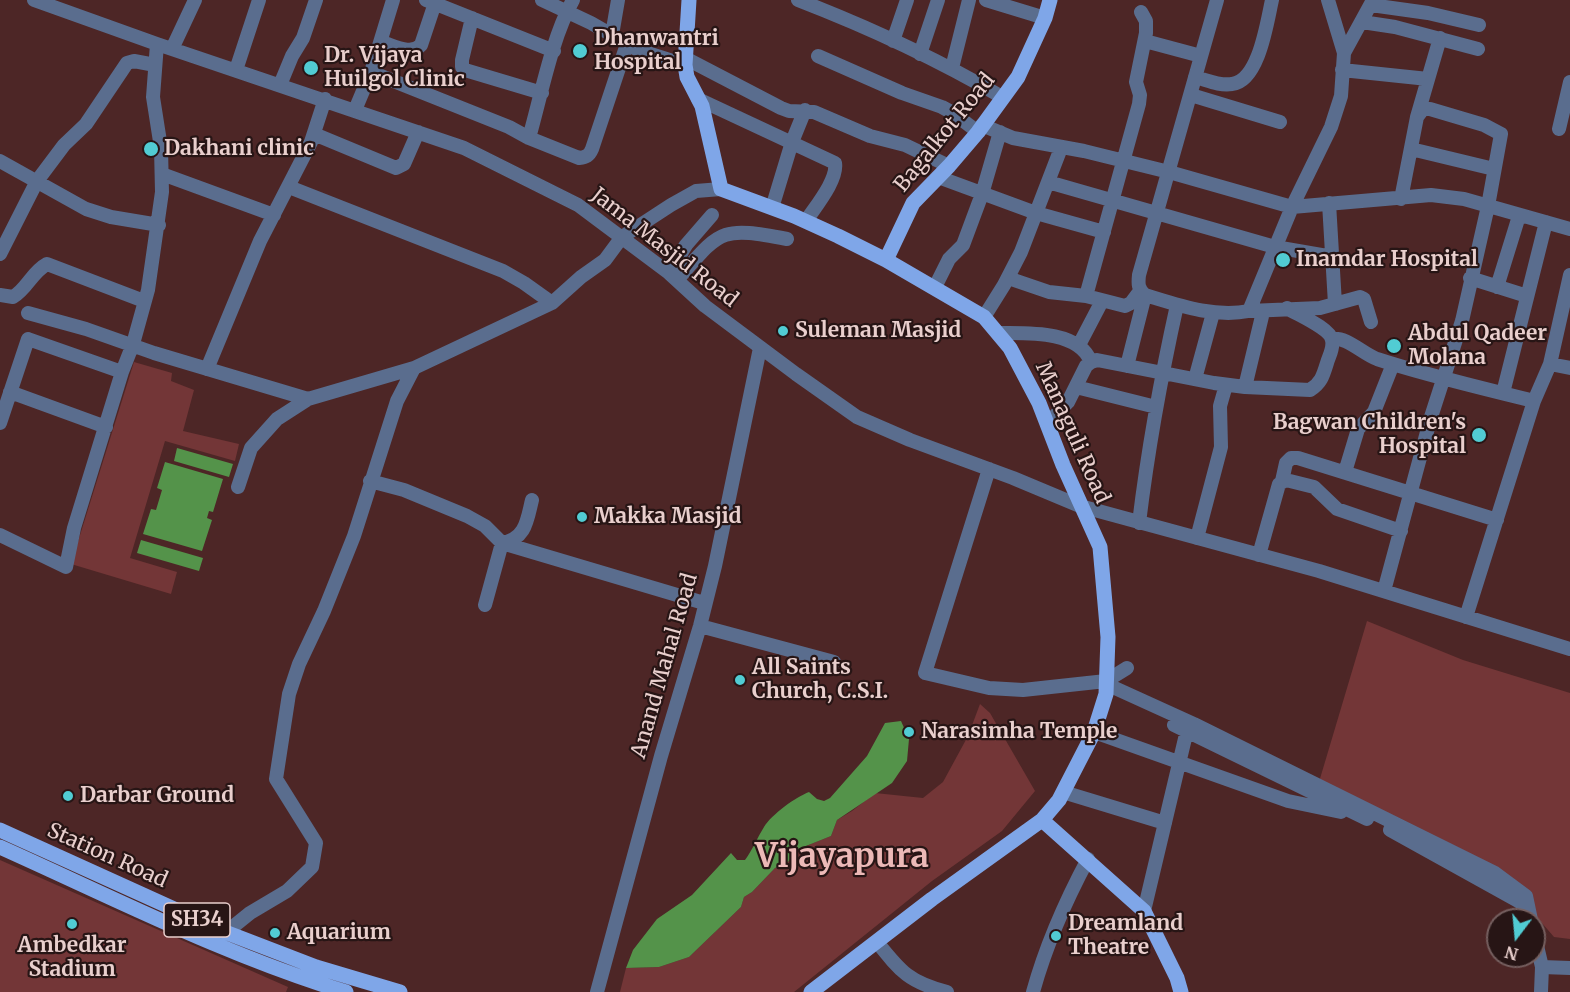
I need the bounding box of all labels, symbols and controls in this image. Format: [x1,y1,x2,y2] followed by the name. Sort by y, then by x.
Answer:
[594,26,719,76] place label: Dhanwantri Hospital
[571,42,589,60] marker: Dhanwantri Hospital
[324,43,465,93] place label: Dr. Vijaya Huilgol Clinic
[302,59,320,77] marker: Dr. Vijaya Huilgol Clinic
[889,68,1001,198] street label: Bagalkot Road
[164,136,314,162] place label: Dakhani clinic
[142,140,160,158] marker: Dakhani clinic
[586,183,742,313] street label: Jama Masjid Road
[1296,247,1478,273] place label: Inamdar Hospital
[1274,251,1292,269] marker: Inamdar Hospital
[795,318,961,344] place label: Suleman Masjid
[1408,321,1547,371] place label: Abdul Qadeer Molana
[776,324,790,338] marker: Suleman Masjid
[1385,337,1403,355] marker: Abdul Qadeer Molana
[1030,358,1114,508] street label: Managuli Road
[1273,410,1466,460] place label: Bagwan Children's Hospital
[1470,426,1488,444] marker: Bagwan Children's Hospital
[594,504,741,530] place label: Makka Masjid
[575,510,589,524] marker: Makka Masjid
[627,571,703,761] street label: Anand Mahal Road
[752,655,888,705] place label: All Saints Church, C.S.I.
[733,673,747,687] marker: All Saints Church, C.S.I.
[921,719,1117,745] place label: Narasimha Temple
[902,725,916,739] marker: Narasimha Temple
[80,783,234,809] place label: Darbar Ground
[61,789,75,803] marker: Darbar Ground
[43,818,171,894] street label: Station Road
[755,838,929,878] district label: Vijayapura
[164,903,230,937] road number: SH34
[1486,908,1546,968] north arrow
[1068,911,1183,961] place label: Dreamland Theatre
[65,917,79,931] marker: Ambedkar Stadium
[287,920,391,946] place label: Aquarium
[268,926,282,940] marker: Aquarium
[1049,929,1063,943] marker: Dreamland Theatre
[18,933,126,983] place label: Ambedkar Stadium
[1503,942,1520,965] text: N

